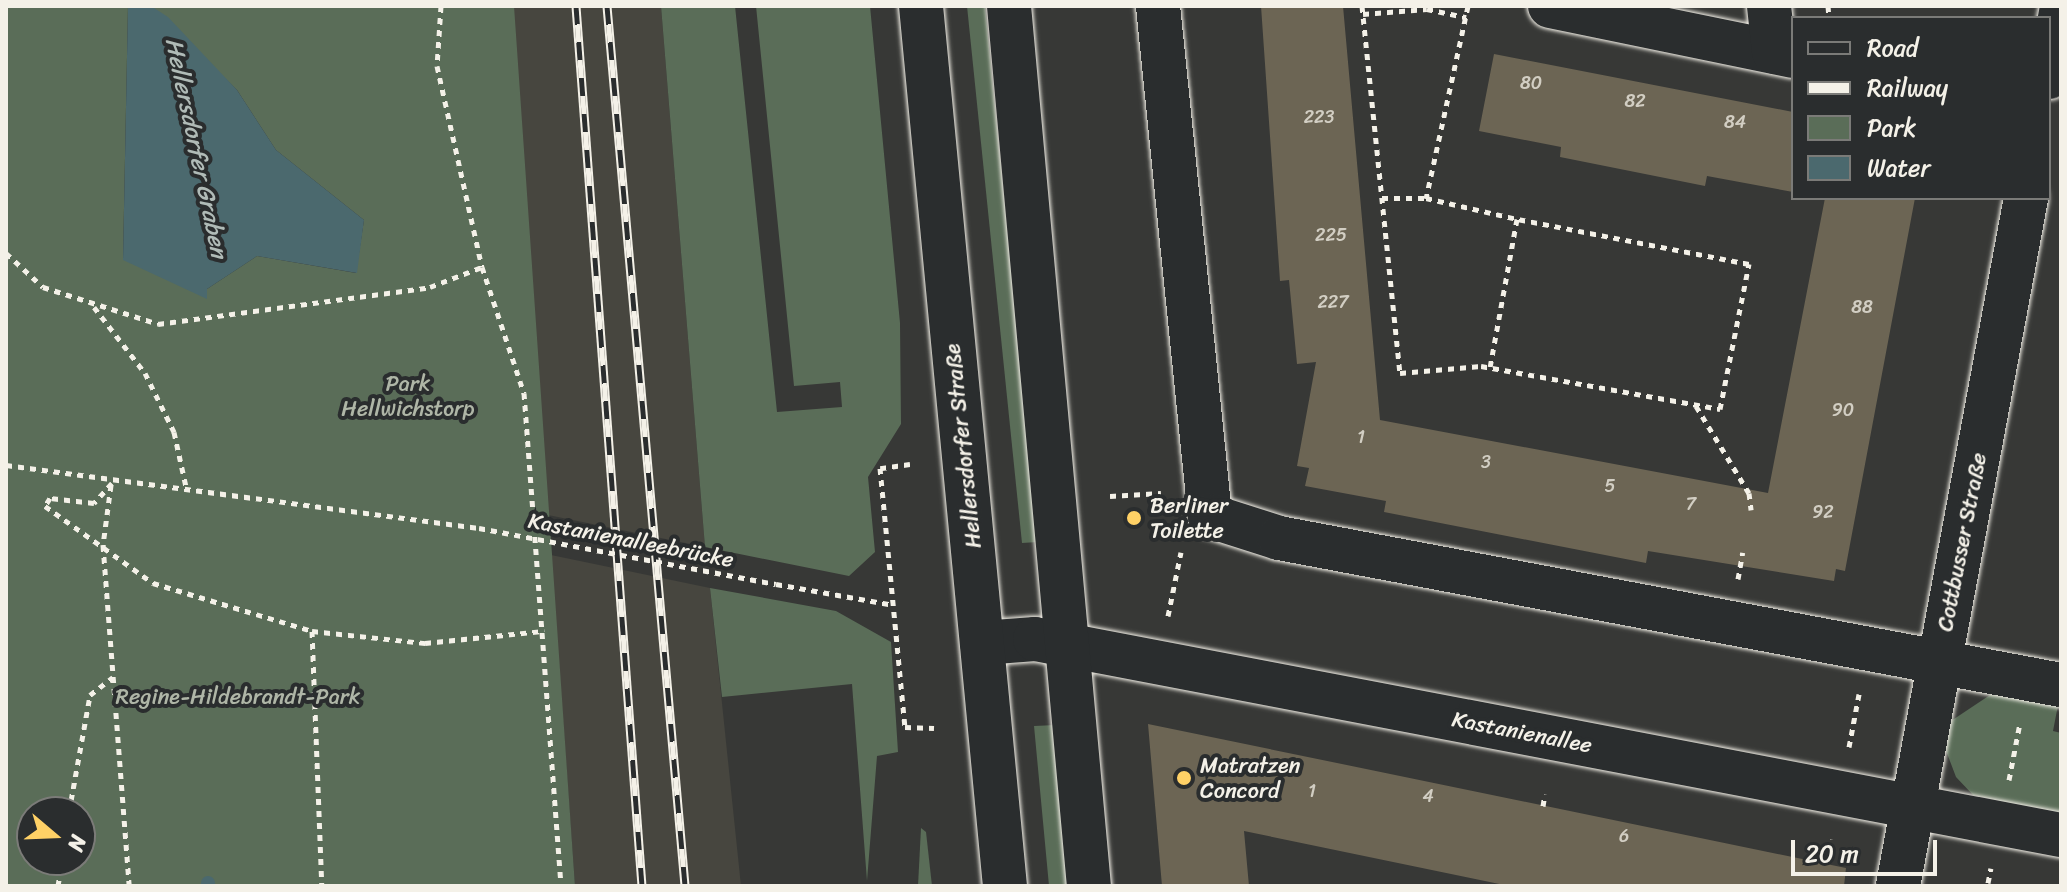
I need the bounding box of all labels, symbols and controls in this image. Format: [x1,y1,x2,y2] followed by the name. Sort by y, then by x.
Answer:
[1791,16,2051,200] legend
[1867,27,1918,69] text: Road
[159,35,233,261] water label: Hellersdorfer Graben
[1867,67,1948,109] text: Railway
[1520,72,1542,94] house number: 80
[1624,90,1646,112] house number: 82
[1304,106,1334,128] house number: 223
[1867,107,1916,149] text: Park
[1724,111,1746,133] house number: 84
[1867,147,1930,189] text: Water
[1315,224,1347,246] house number: 225
[1317,291,1349,313] house number: 227
[1851,296,1873,318] house number: 88
[939,342,987,550] street label: Hellersdorfer Straße
[341,370,475,422] park label: Park Hellwichstorp
[1832,399,1854,421] house number: 90
[1357,426,1365,448] house number: 1
[1932,450,1992,634] street label: Cottbusser Straße
[1481,451,1491,473] house number: 3
[1605,475,1615,497] house number: 5
[1150,492,1228,544] place label: Berliner Toilette
[1686,493,1696,515] house number: 7
[1812,501,1834,523] house number: 92
[526,507,736,573] street label: Kastanienalleebrücke
[1125,509,1143,527] marker: Berliner Toilette
[116,684,360,710] park label: Regine-Hildebrandt-Park
[1450,706,1594,758] street label: Kastanienallee
[1200,752,1300,804] place label: Matratzen Concord
[1175,769,1193,787] marker: Matratzen Concord
[1308,780,1316,802] house number: 1
[1422,785,1434,807] house number: 4
[16,796,96,876] north arrow
[1795,824,1941,874] scale bar
[1619,825,1629,847] house number: 6
[56,830,98,857] text: N
[1805,833,1859,875] text: 20 m

